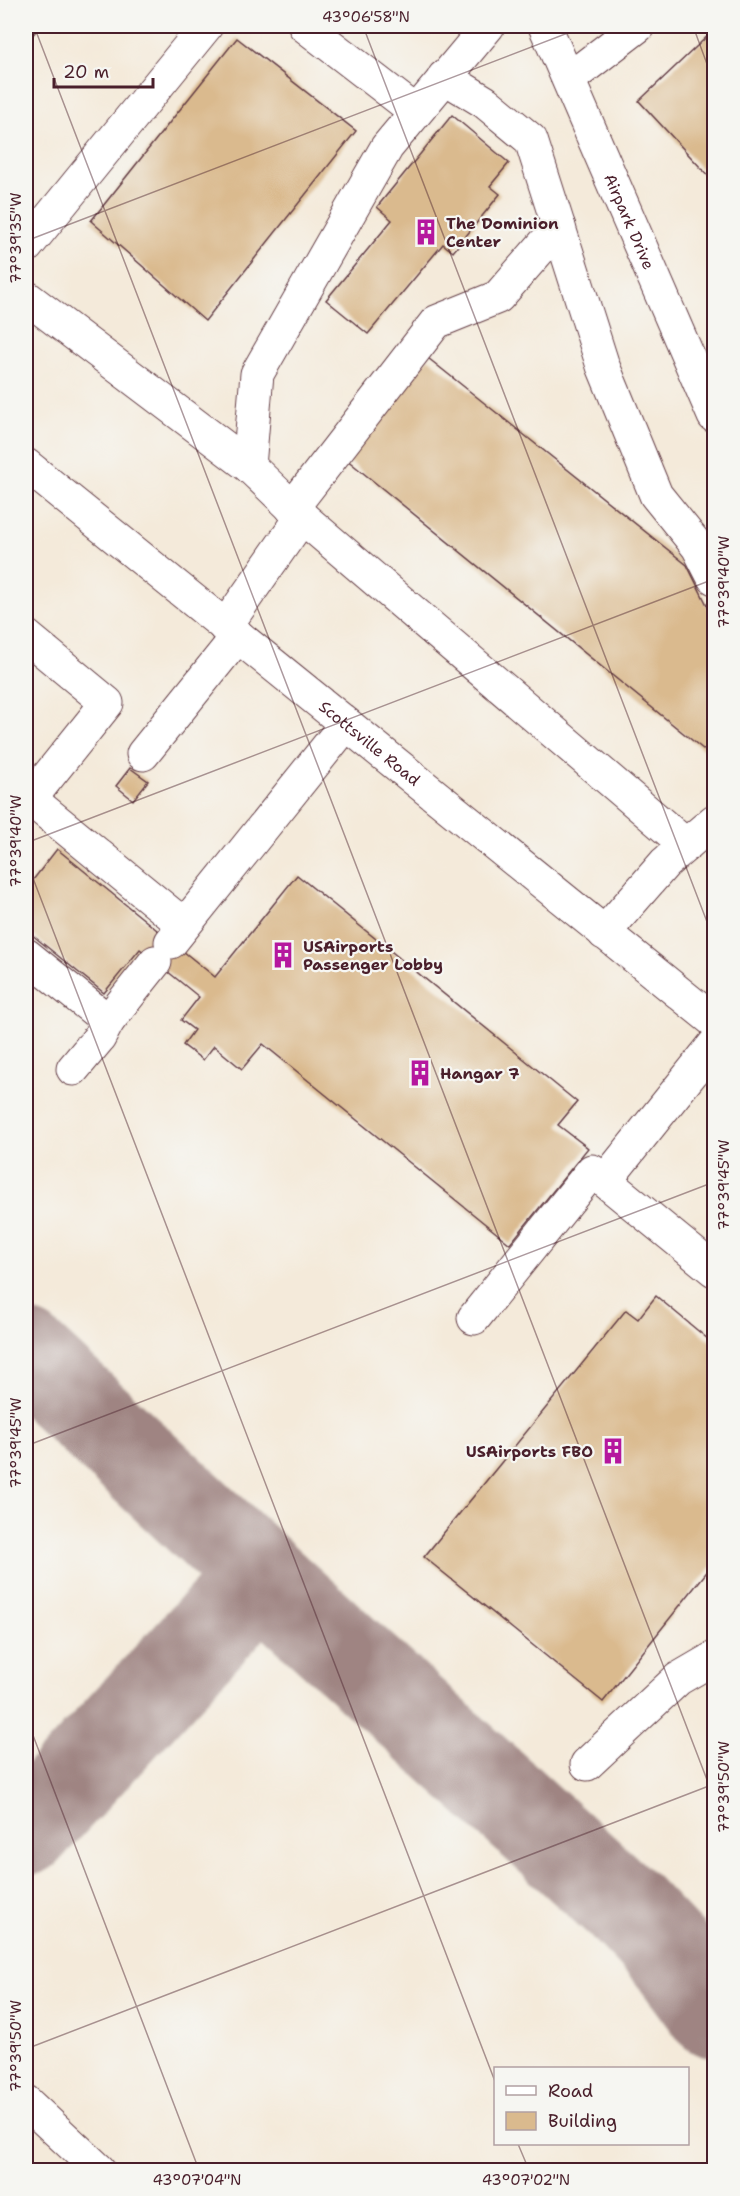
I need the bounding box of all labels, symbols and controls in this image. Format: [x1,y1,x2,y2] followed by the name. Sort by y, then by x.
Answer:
[322,7,410,27] text: 43°06'58"N
[54,51,153,89] scale bar
[63,60,109,84] text: 20 m
[600,170,660,273] street label: Airpark Drive
[6,192,26,284] text: 77°39'35"W
[446,213,559,252] place label: The Dominion Center
[411,217,441,247] building icon: The Dominion Center
[714,536,734,628] text: 77°39'40"W
[315,696,425,790] street label: Scottsville Road
[6,795,26,887] text: 77°39'40"W
[303,936,443,975] place label: USAirports Passenger Lobby
[268,940,298,970] building icon: USAirports Passenger Lobby
[405,1058,435,1088] building icon: Hangar 7
[440,1063,520,1084] place label: Hangar 7
[714,1139,734,1231] text: 77°39'45"W
[6,1397,26,1489] text: 77°39'45"W
[598,1436,628,1466] building icon: USAirports FBO
[466,1441,593,1462] place label: USAirports FBO
[714,1741,734,1833] text: 77°39'50"W
[6,2000,26,2092] text: 77°39'50"W
[494,2067,689,2145] legend
[548,2079,593,2103] text: Road
[548,2109,617,2133] text: Building
[153,2170,241,2190] text: 43°07'04"N
[482,2170,570,2190] text: 43°07'02"N

